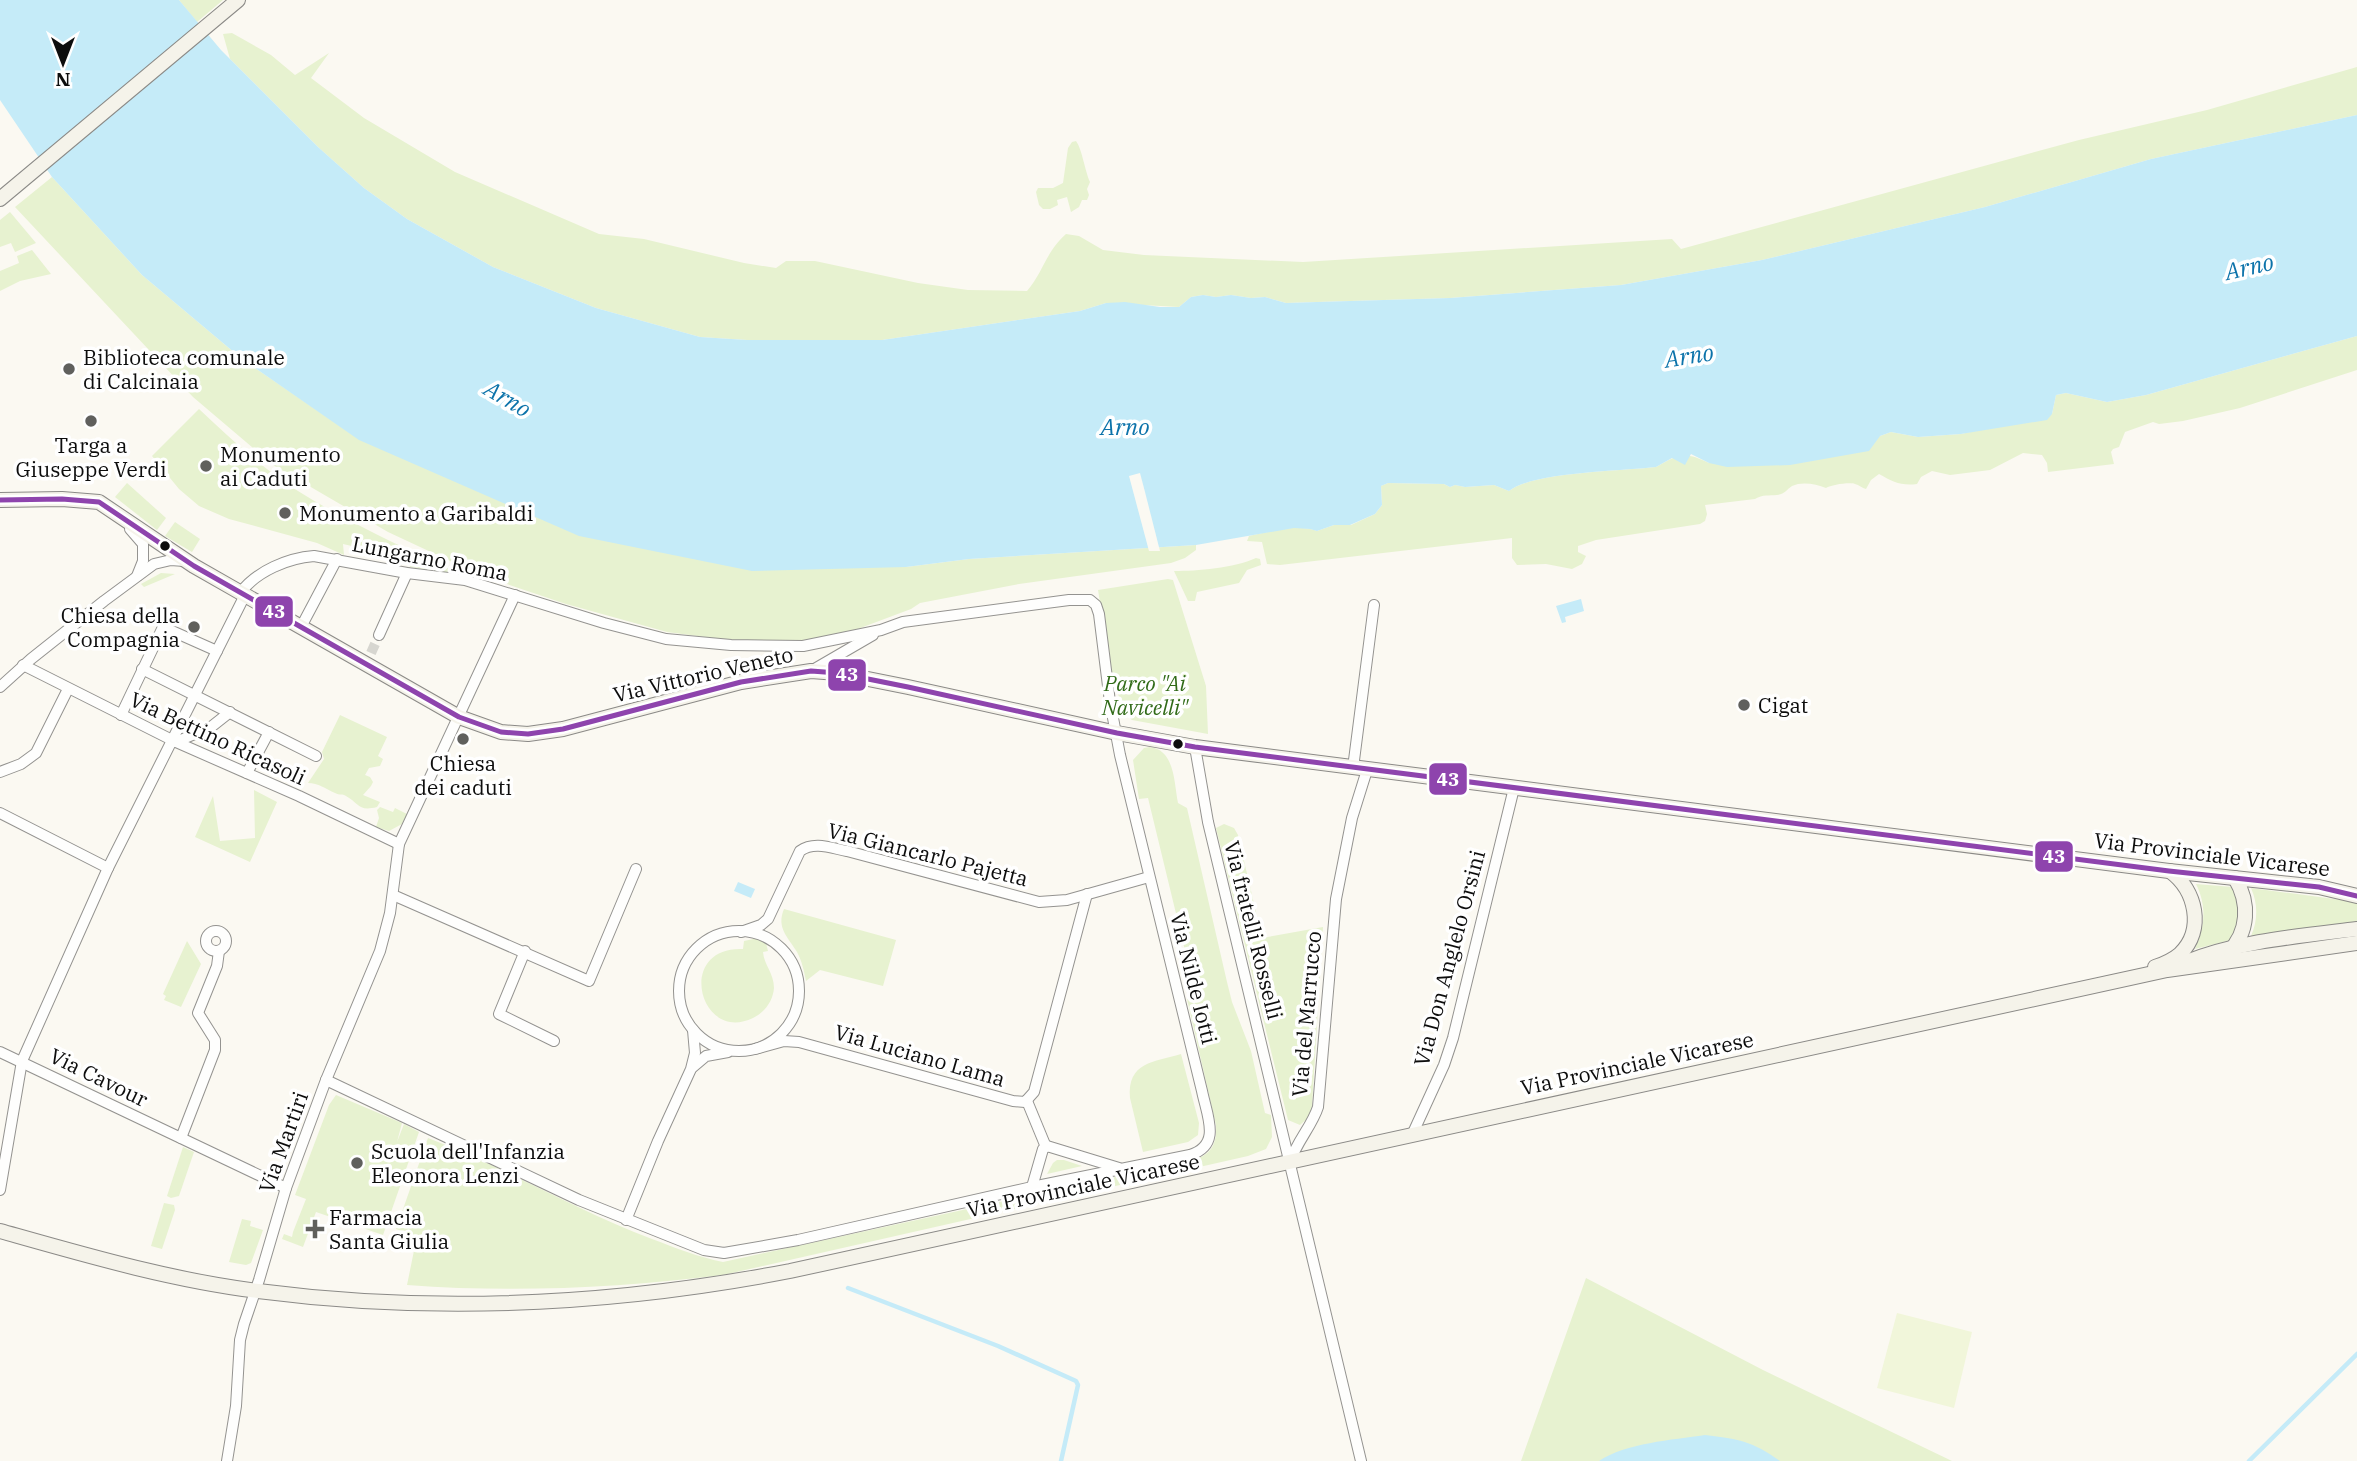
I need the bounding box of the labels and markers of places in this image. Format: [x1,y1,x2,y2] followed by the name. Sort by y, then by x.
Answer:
[83,343,285,395] place label: Biblioteca comunale di Calcinaia
[61,361,77,377] marker: Biblioteca comunale di Calcinaia
[83,413,99,429] marker: Targa a Giuseppe Verdi
[15,431,167,483] place label: Targa a Giuseppe Verdi
[220,440,341,492] place label: Monumento ai Caduti
[198,458,214,474] marker: Monumento ai Caduti
[299,499,533,527] place label: Monumento a Garibaldi
[277,505,293,521] marker: Monumento a Garibaldi
[158,539,172,553] unlabelled marker
[61,601,180,653] place label: Chiesa della Compagnia
[186,619,202,635] marker: Chiesa della Compagnia
[1758,691,1808,719] place label: Cigat
[1736,697,1752,713] marker: Cigat
[455,731,471,747] marker: Chiesa dei caduti
[1171,737,1185,751] unlabelled marker
[414,749,512,801] place label: Chiesa dei caduti
[371,1137,565,1189] place label: Scuola dell'Infanzia Eleonora Lenzi
[349,1155,365,1171] marker: Scuola dell'Infanzia Eleonora Lenzi
[329,1203,449,1255] place label: Farmacia Santa Giulia
[307,1221,323,1237] marker: Farmacia Santa Giulia

